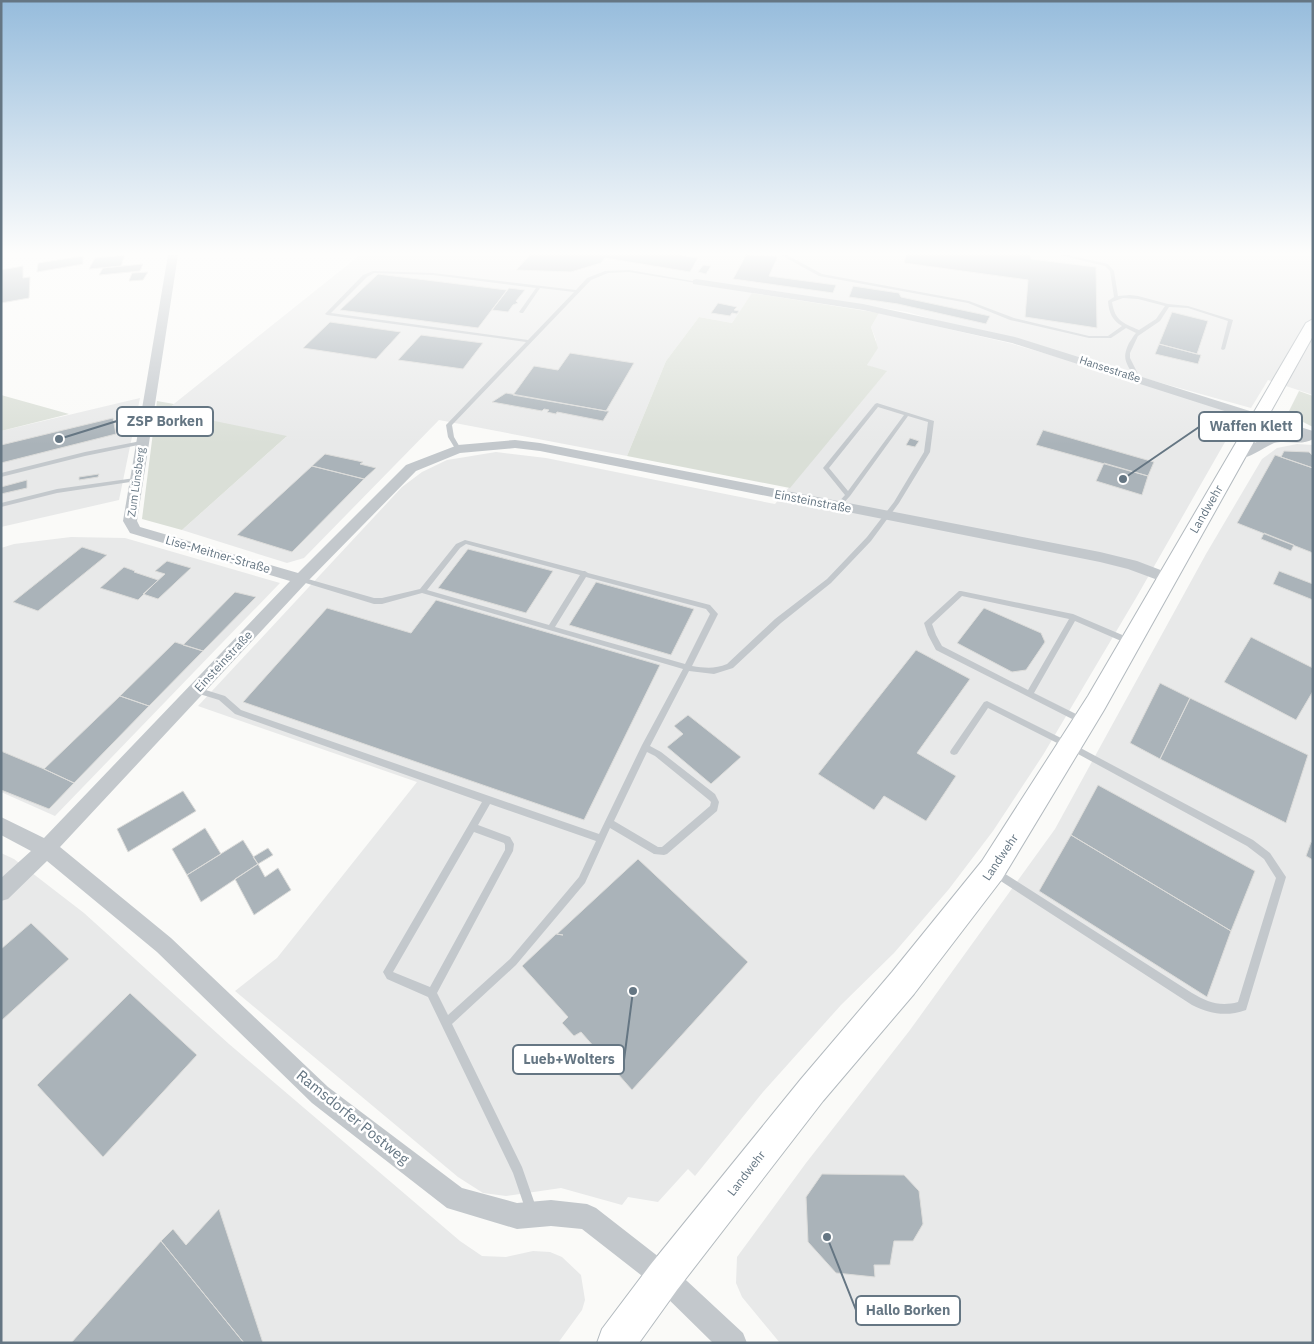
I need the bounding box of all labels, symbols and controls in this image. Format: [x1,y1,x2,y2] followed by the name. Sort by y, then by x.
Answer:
[1078,353,1142,385] street label: Hansestraße
[117,407,213,436] callout: ZSP Borken
[127,412,203,430] text: ZSP Borken
[1199,412,1302,441] callout: Waffen Klett
[1209,417,1293,435] text: Waffen Klett
[124,446,148,518] street label: Zum Lünsberg
[1186,482,1226,536] street label: Landwehr
[773,486,853,516] street label: Einsteinstraße
[164,532,272,576] street label: Lise-Meitner-Straße
[191,627,255,695] street label: Einsteinstraße
[979,830,1021,883] street label: Landwehr
[513,1045,624,1074] callout: Lueb+Wolters
[523,1050,615,1068] text: Lueb+Wolters
[293,1066,413,1168] street label: Ramsdorfer Postweg
[724,1147,769,1199] street label: Landwehr
[856,1296,960,1325] callout: Hallo Borken
[866,1301,950,1319] text: Hallo Borken

